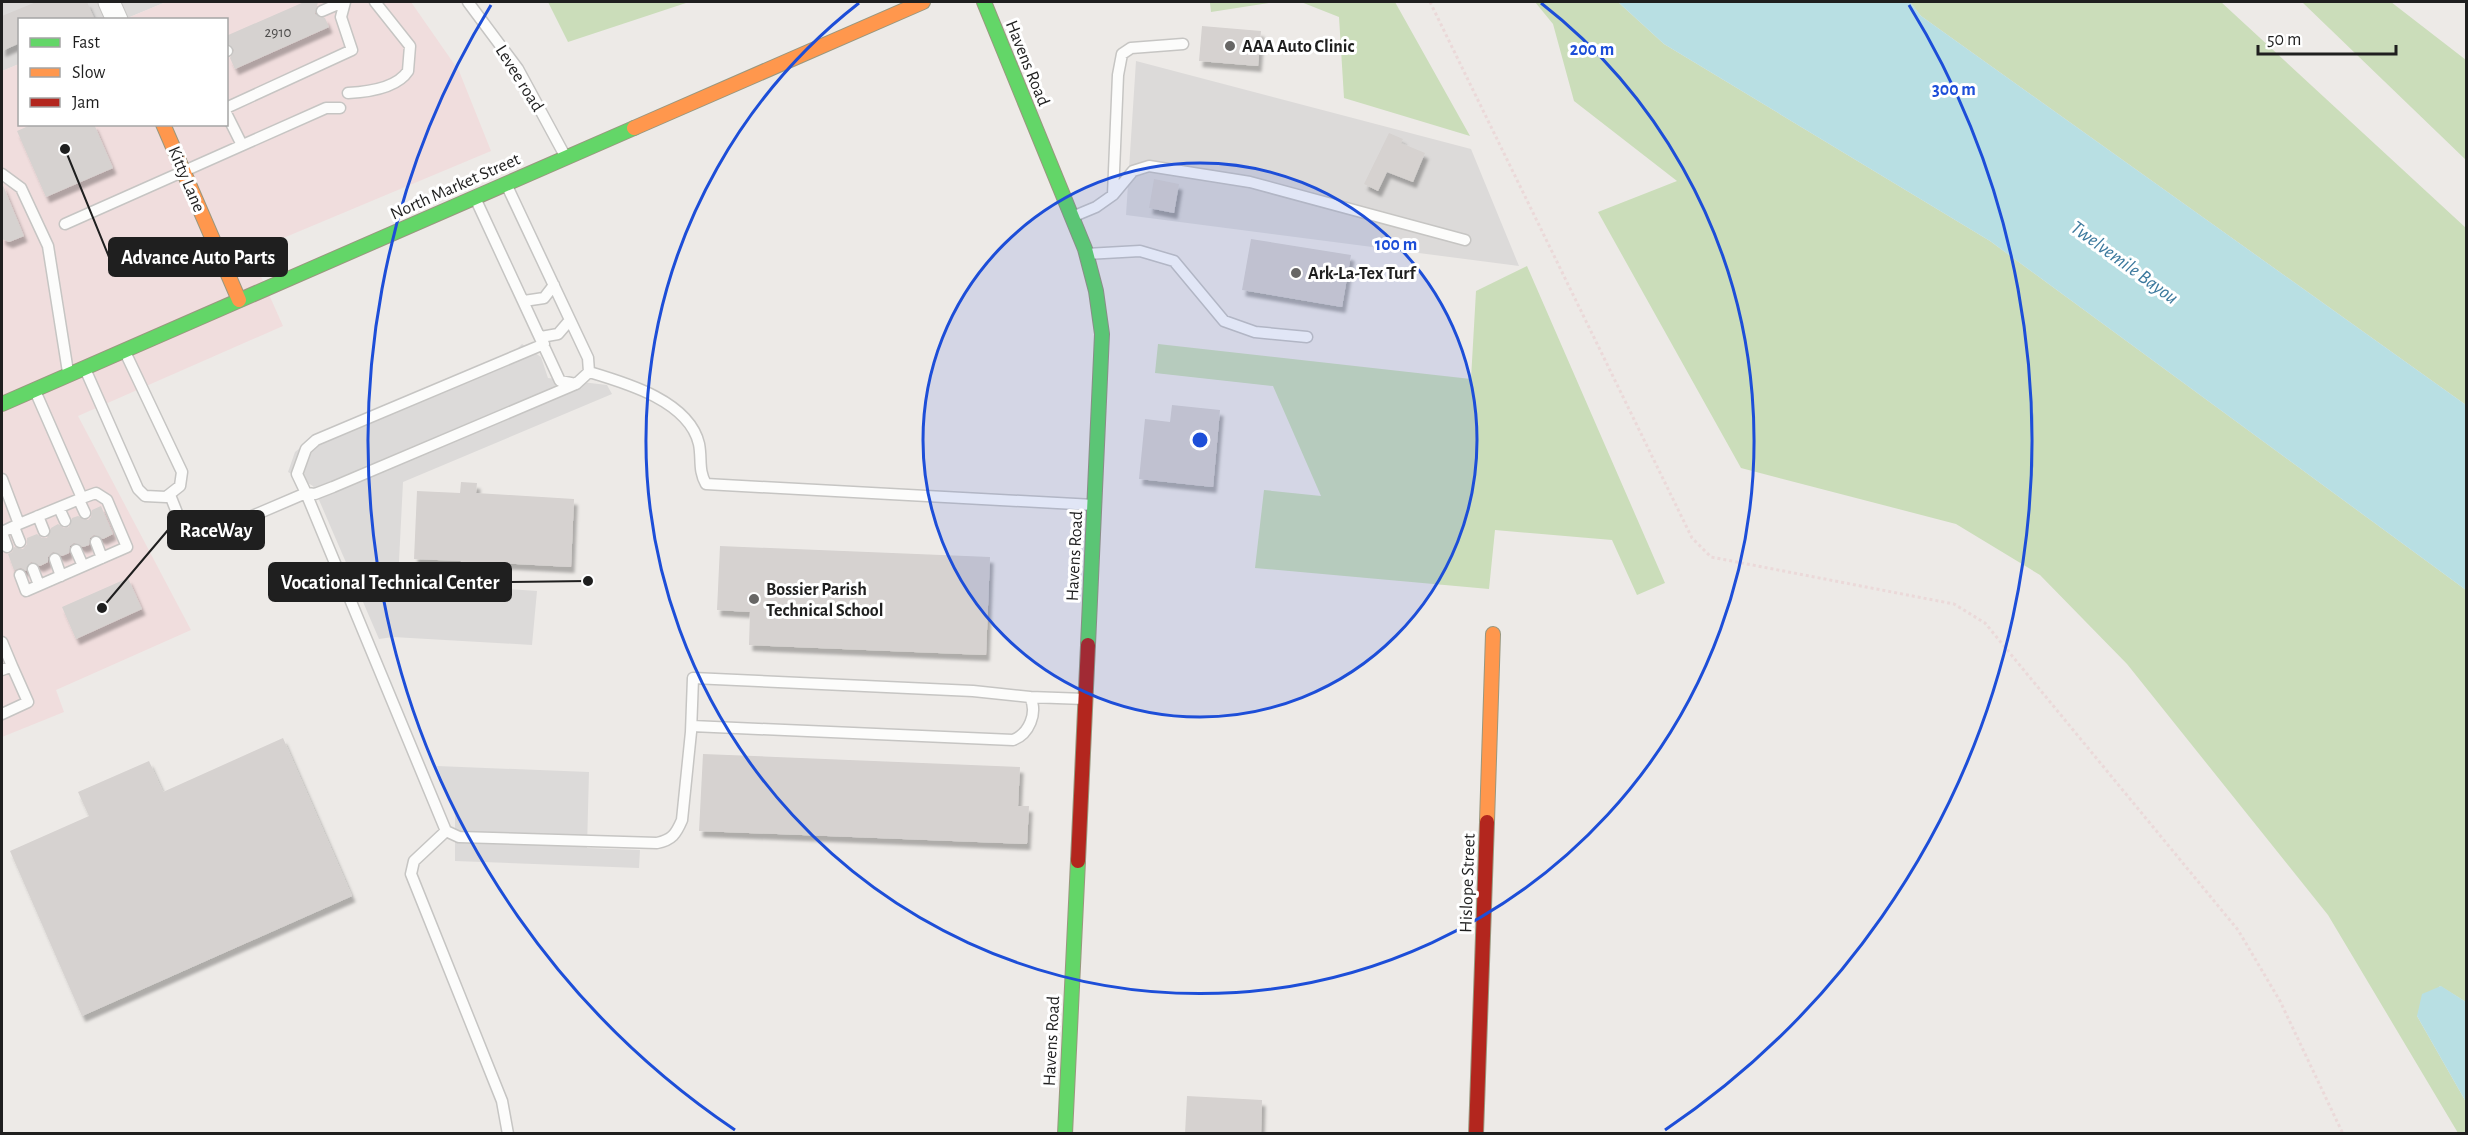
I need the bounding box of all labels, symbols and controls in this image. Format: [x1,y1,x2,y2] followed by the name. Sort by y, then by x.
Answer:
[18,18,228,126] legend
[1002,18,1052,109] street label: Havens Road
[2258,18,2396,56] scale bar
[265,25,292,40] house number: 2910
[2267,31,2301,49] text: 50 m
[72,34,100,52] text: Fast
[1242,38,1355,56] place label: AAA Auto Clinic
[1223,39,1237,53] marker: AAA Auto Clinic
[1570,41,1614,59] text: 200 m
[492,42,547,115] street label: Levee road
[72,64,105,82] text: Slow
[1932,81,1976,99] text: 300 m
[72,94,100,112] text: Jam
[164,144,208,215] street label: Kitty Lane
[388,150,523,224] street label: North Market Street
[2067,217,2182,308] water label: Twelvemile Bayou
[1375,236,1417,254] text: 100 m
[109,238,287,276] callout: Advance Auto Parts
[121,248,275,268] text: Advance Auto Parts
[1308,265,1418,283] place label: Ark-La-Tex Turf
[1289,266,1303,280] marker: Ark-La-Tex Turf
[1190,430,1210,450] centre of rings
[1064,510,1086,602] street label: Havens Road
[168,511,264,549] callout: RaceWay
[180,521,252,541] text: RaceWay
[269,563,511,601] callout: Vocational Technical Center
[281,573,499,593] text: Vocational Technical Center
[766,581,884,620] place label: Bossier Parish Technical School
[747,592,761,606] marker: Bossier Parish Technical School
[1457,833,1479,933] street label: Hislope Street
[1041,995,1063,1087] street label: Havens Road

